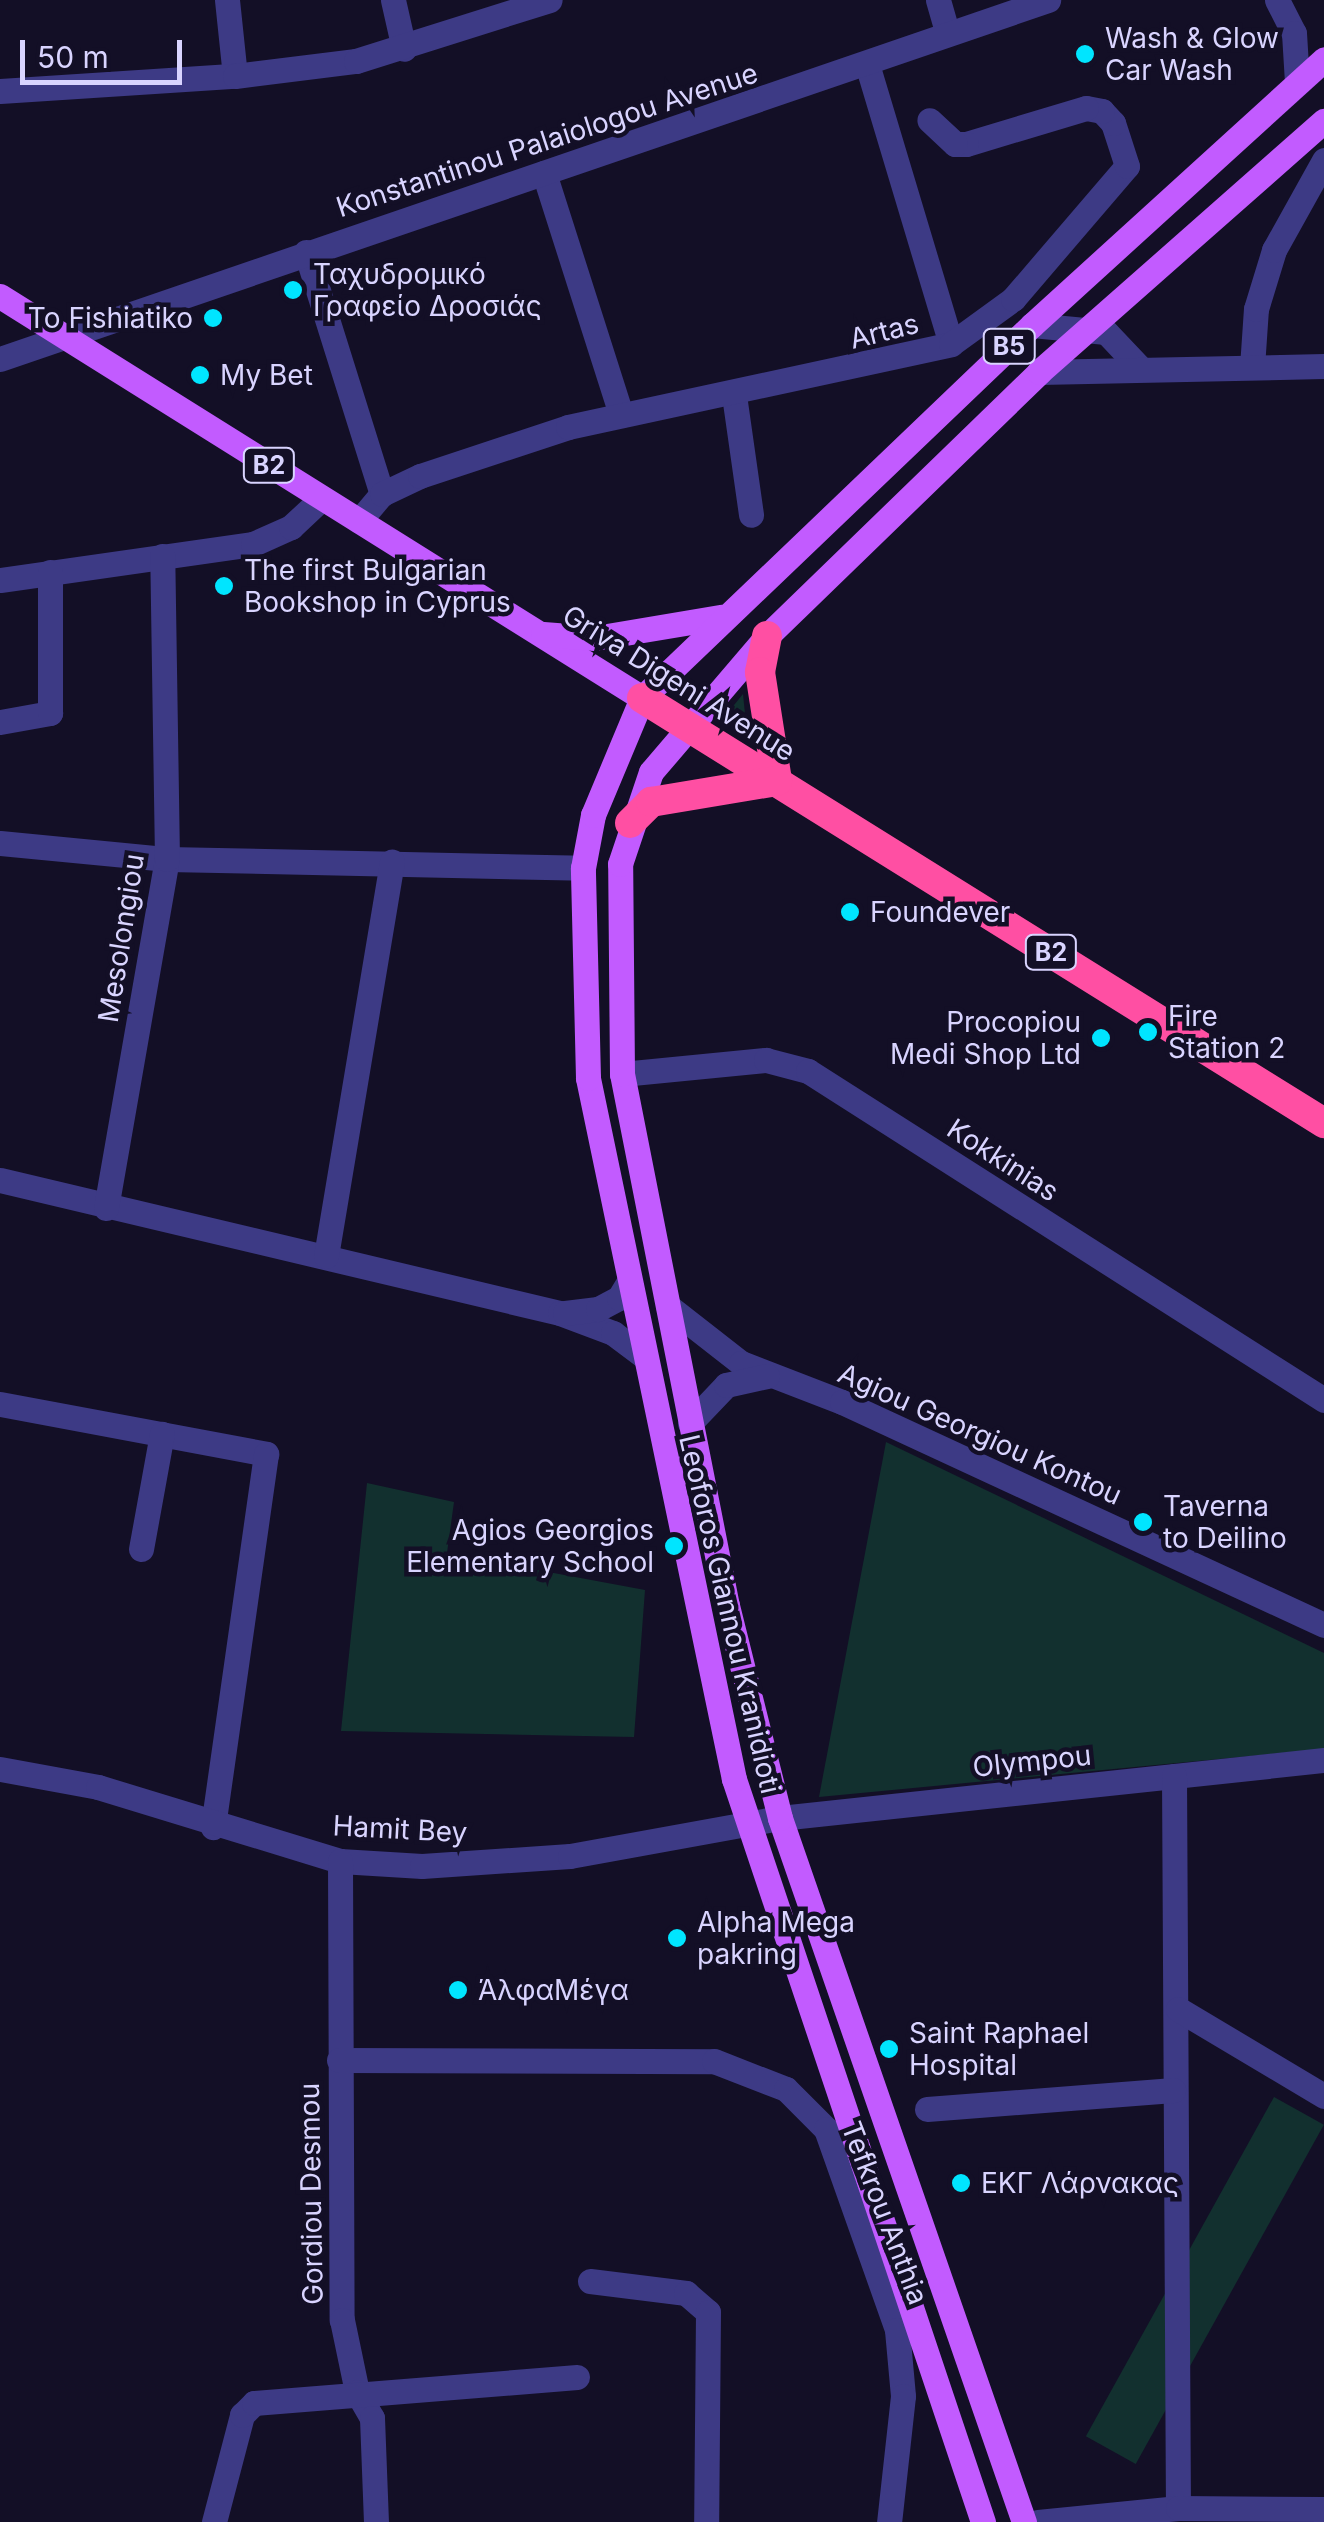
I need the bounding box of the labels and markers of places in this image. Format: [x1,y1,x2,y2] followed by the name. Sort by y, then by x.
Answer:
[1105,21,1279,87] place label: Wash & Glow Car Wash
[1074,43,1096,65] marker: Wash & Glow Car Wash
[313,257,542,323] place label: Ταχυδρομικό Γραφείο Δροσιάς
[282,279,304,301] marker: Ταχυδρομικό Γραφείο Δροσιάς
[28,301,193,335] place label: To Fishiatiko
[202,307,224,329] marker: To Fishiatiko
[220,358,313,392] place label: My Bet
[189,364,211,386] marker: My Bet
[244,553,511,619] place label: The first Bulgarian Bookshop in Cyprus
[213,575,235,597] marker: The first Bulgarian Bookshop in Cyprus
[870,895,1010,929] place label: Foundever
[839,901,861,923] marker: Foundever
[1168,999,1285,1065] place label: Fire Station 2
[890,1005,1081,1071] place label: Procopiou Medi Shop Ltd
[1137,1021,1159,1043] marker: Fire Station 2
[1090,1027,1112,1049] marker: Procopiou Medi Shop Ltd
[1163,1489,1287,1555] place label: Taverna to Deilino
[1132,1511,1154,1533] marker: Taverna to Deilino
[406,1513,654,1579] place label: Agios Georgios Elementary School
[663,1535,685,1557] marker: Agios Georgios Elementary School
[697,1905,855,1971] place label: Alpha Mega pakring
[666,1927,688,1949] marker: Alpha Mega pakring
[478,1973,629,2007] place label: ΆλφαΜέγα
[447,1979,469,2001] marker: ΆλφαΜέγα
[909,2016,1089,2082] place label: Saint Raphael Hospital
[878,2038,900,2060] marker: Saint Raphael Hospital
[981,2166,1179,2200] place label: ΕΚΓ Λάρνακας
[950,2172,972,2194] marker: ΕΚΓ Λάρνακας

